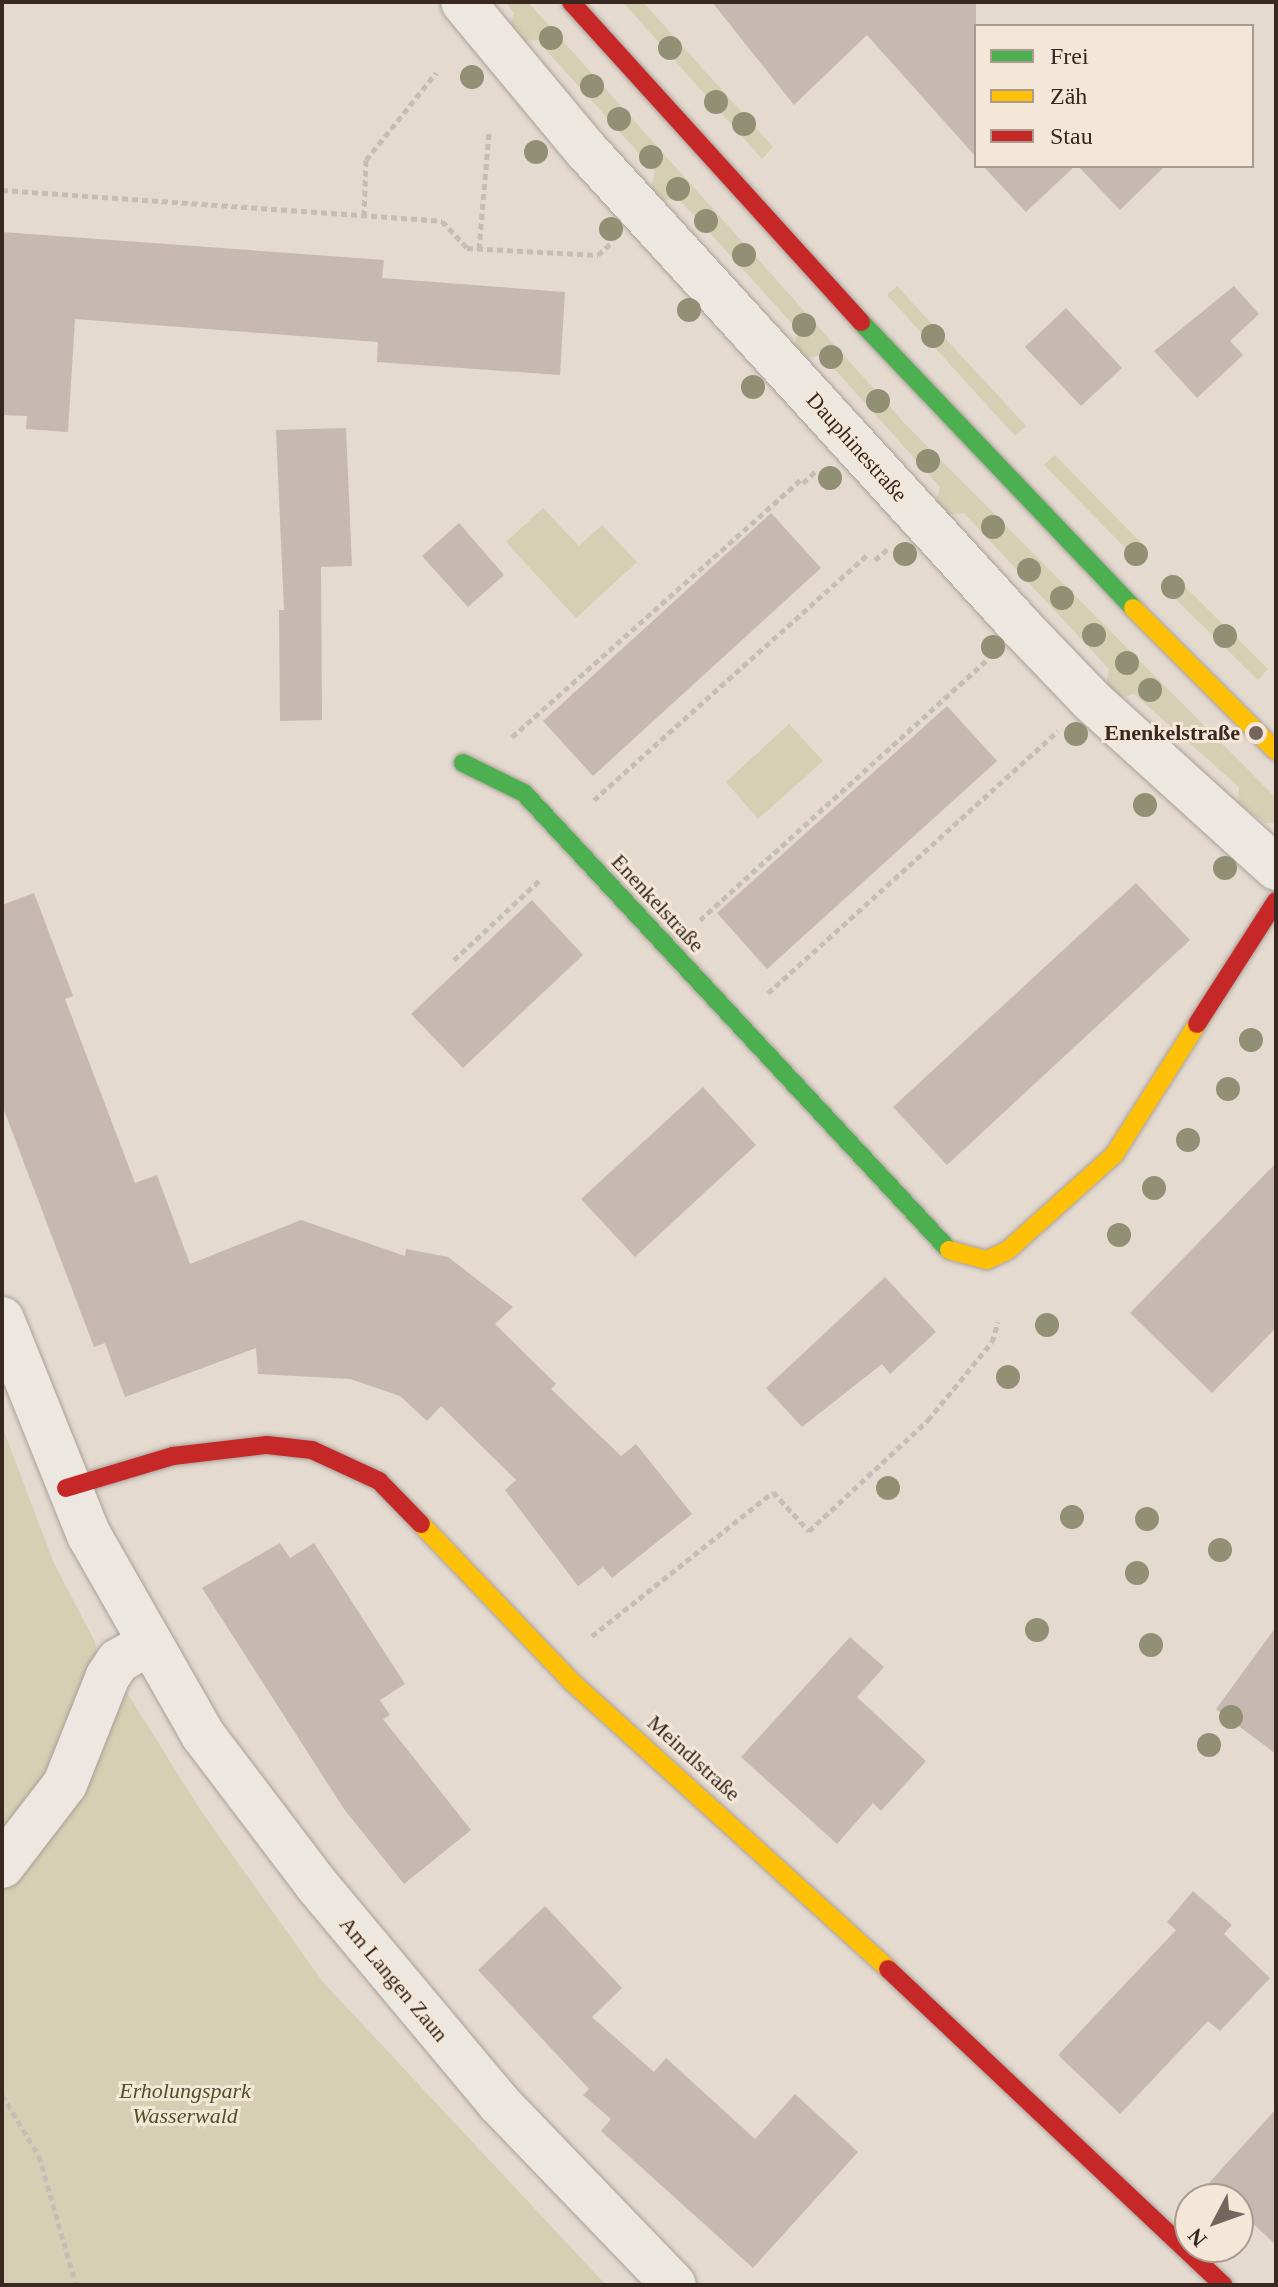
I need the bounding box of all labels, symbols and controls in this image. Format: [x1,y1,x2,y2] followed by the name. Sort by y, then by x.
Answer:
[974,24,1254,168] legend
[1050,43,1089,69] text: Frei
[1050,83,1087,109] text: Zäh
[1050,123,1093,149] text: Stau
[801,387,913,507] street label: Dauphinestraße
[1104,720,1240,746] place label: Enenkelstraße
[1247,724,1265,742] marker: Enenkelstraße
[606,848,710,958] street label: Enenkelstraße
[642,1709,746,1807] street label: Meindlstraße
[334,1911,454,2047] street label: Am Langen Zaun
[119,2077,251,2128] park label: Erholungspark Wasserwald
[1174,2183,1254,2263] north arrow
[1182,2224,1212,2252] text: N

